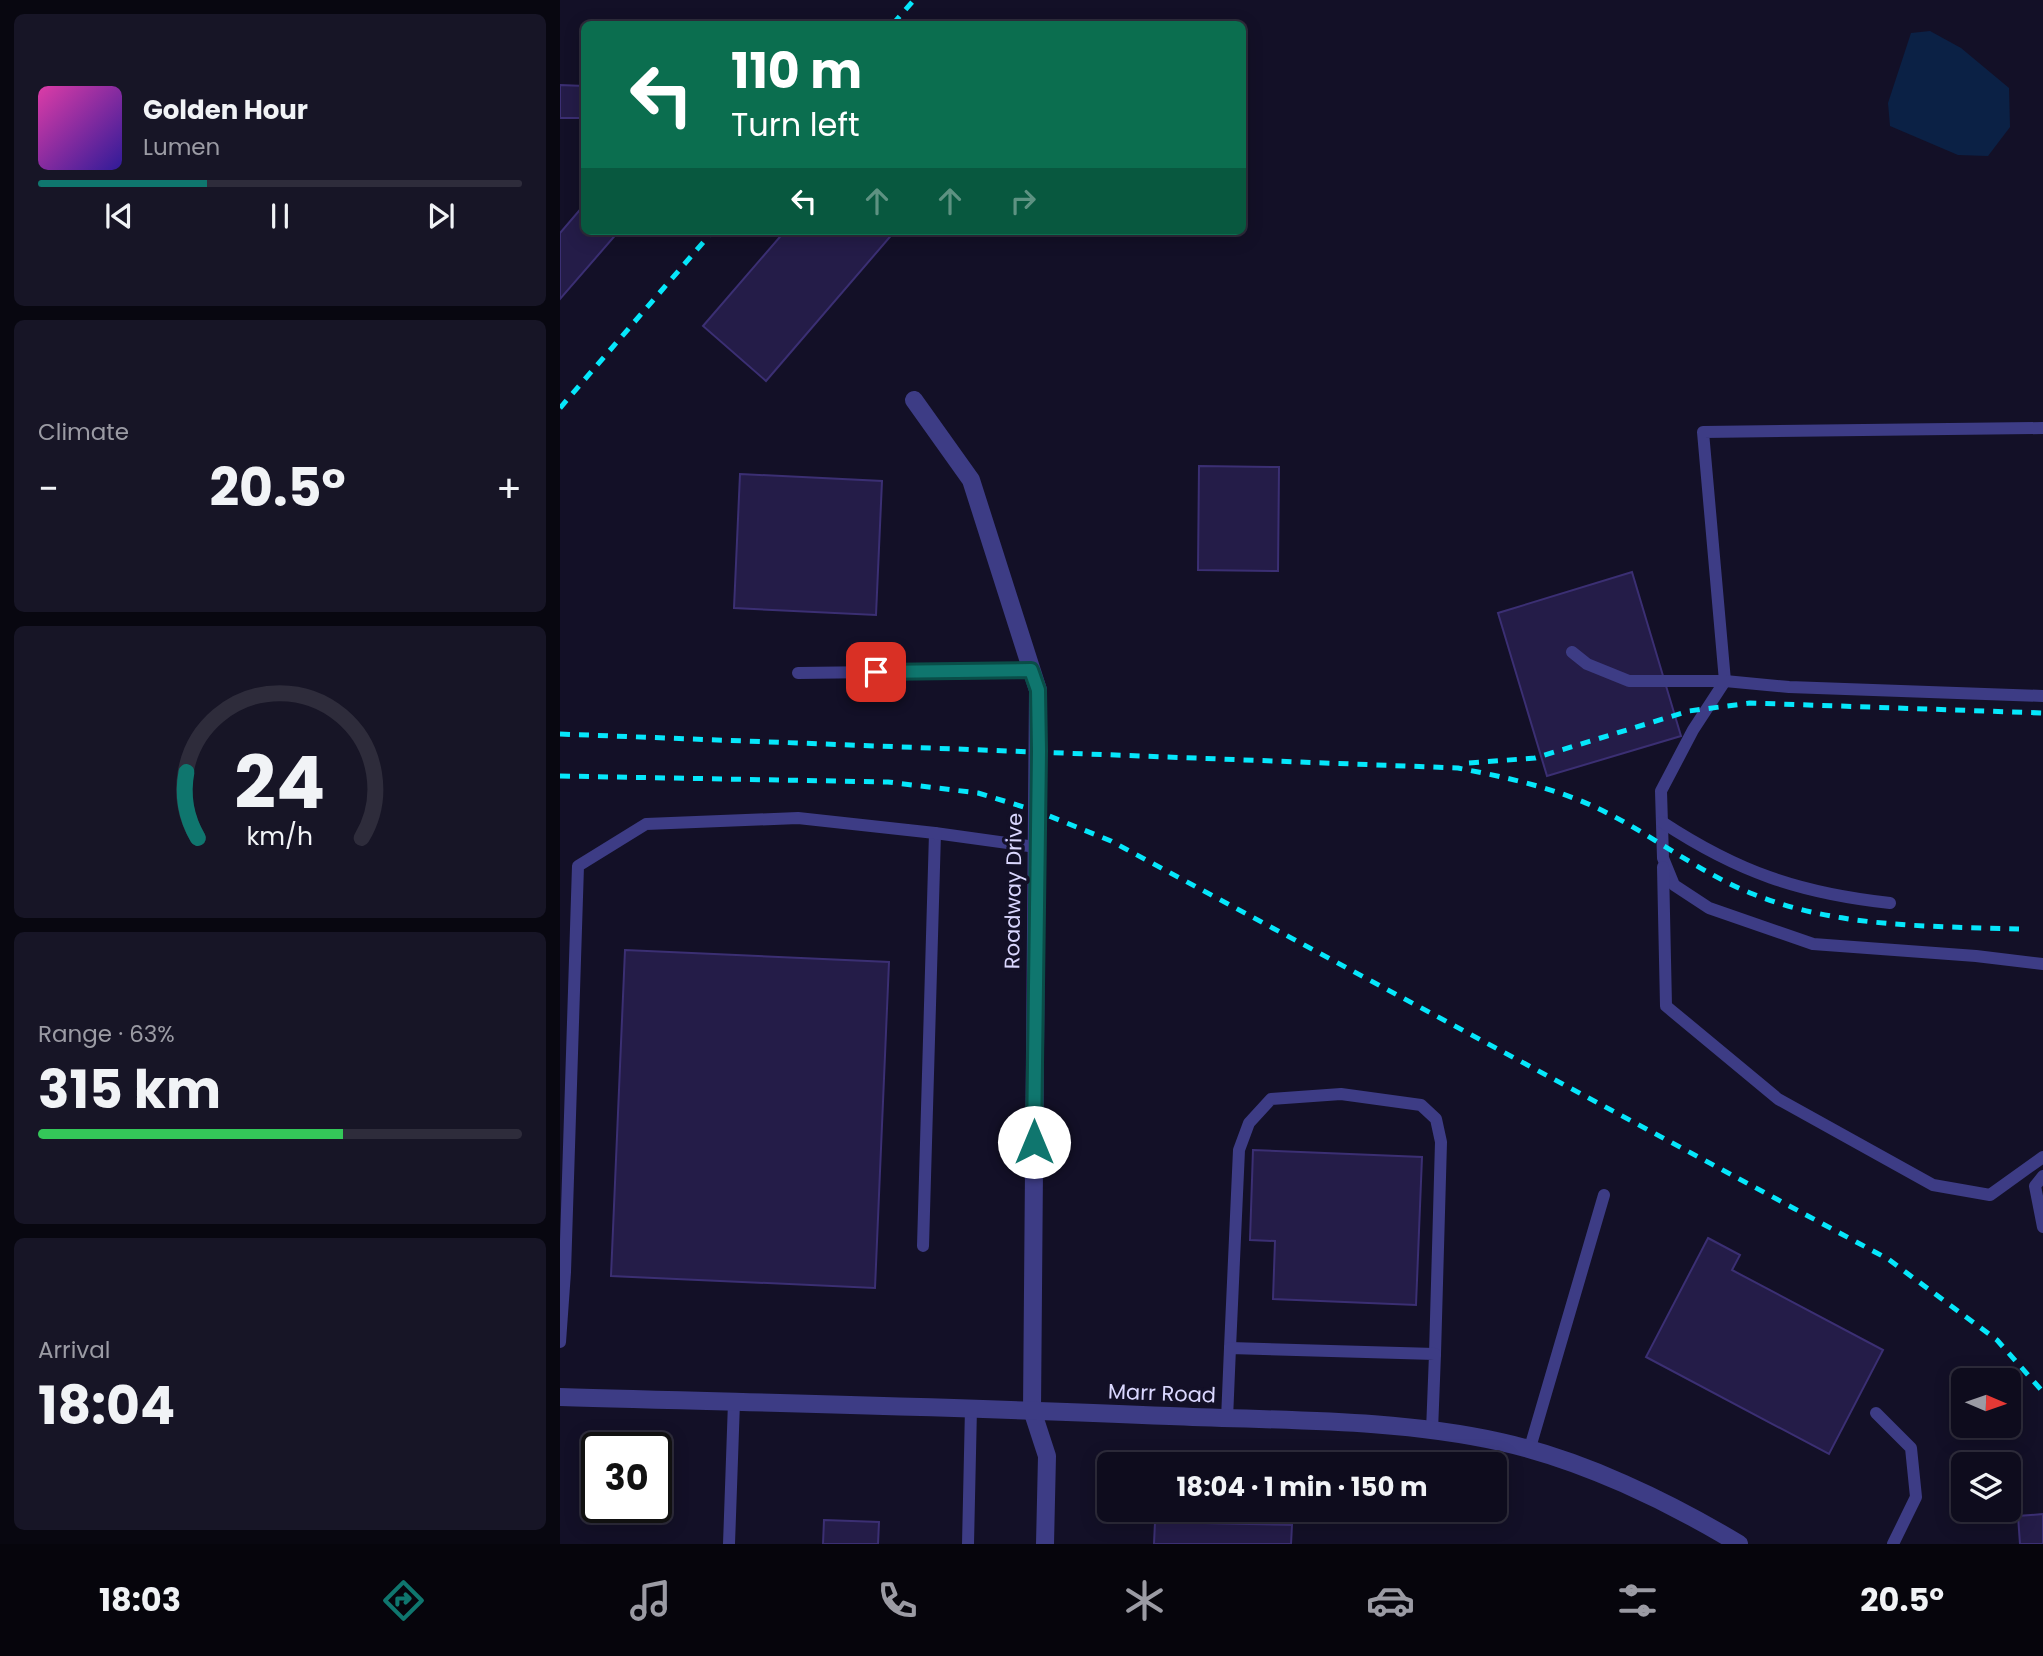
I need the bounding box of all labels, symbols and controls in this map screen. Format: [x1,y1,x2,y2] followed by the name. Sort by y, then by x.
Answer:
[731,37,862,105] text: 110 m
[616,49,707,140] icon: left
[143,92,308,128] text: Golden Hour
[731,102,860,147] text: Turn left
[143,131,220,163] text: Lumen
[785,182,823,220] icon: left
[858,182,896,220] icon: ahead
[931,182,969,220] icon: ahead
[1004,182,1042,220] icon: right
[100,197,138,235] icon: previous
[261,197,299,235] icon: pause
[422,197,460,235] icon: next
[38,416,129,448] text: Climate
[209,451,346,524] text: 20.5°
[38,462,59,515] text: −
[496,462,522,515] text: +
[846,642,906,702] pin
[857,653,895,691] icon: arrive
[235,732,325,833] text: 24
[997,813,1029,969] street label: Roadway Drive
[247,819,313,854] text: km/h
[38,1018,175,1050] text: Range · 63%
[38,1053,221,1126] text: 315 km
[997,1105,1071,1179] position arrow
[38,1334,110,1366] text: Arrival
[1951,1368,2021,1438] north arrow
[1951,1368,2021,1522] map controls
[38,1369,175,1442] text: 18:04
[1107,1377,1217,1409] street label: Marr Road
[581,1432,672,1523] speed limit sign: 30
[1951,1452,2021,1522] button: layers
[1177,1469,1427,1505] text: 18:04 · 1 min · 150 m
[379,1576,428,1625] icon: directions
[626,1576,675,1625] icon: music
[873,1576,922,1625] icon: phone
[1120,1576,1169,1625] icon: climate
[1366,1576,1415,1625] icon: car
[1613,1576,1662,1625] icon: filters
[99,1577,181,1622] text: 18:03
[1860,1577,1944,1622] text: 20.5°

